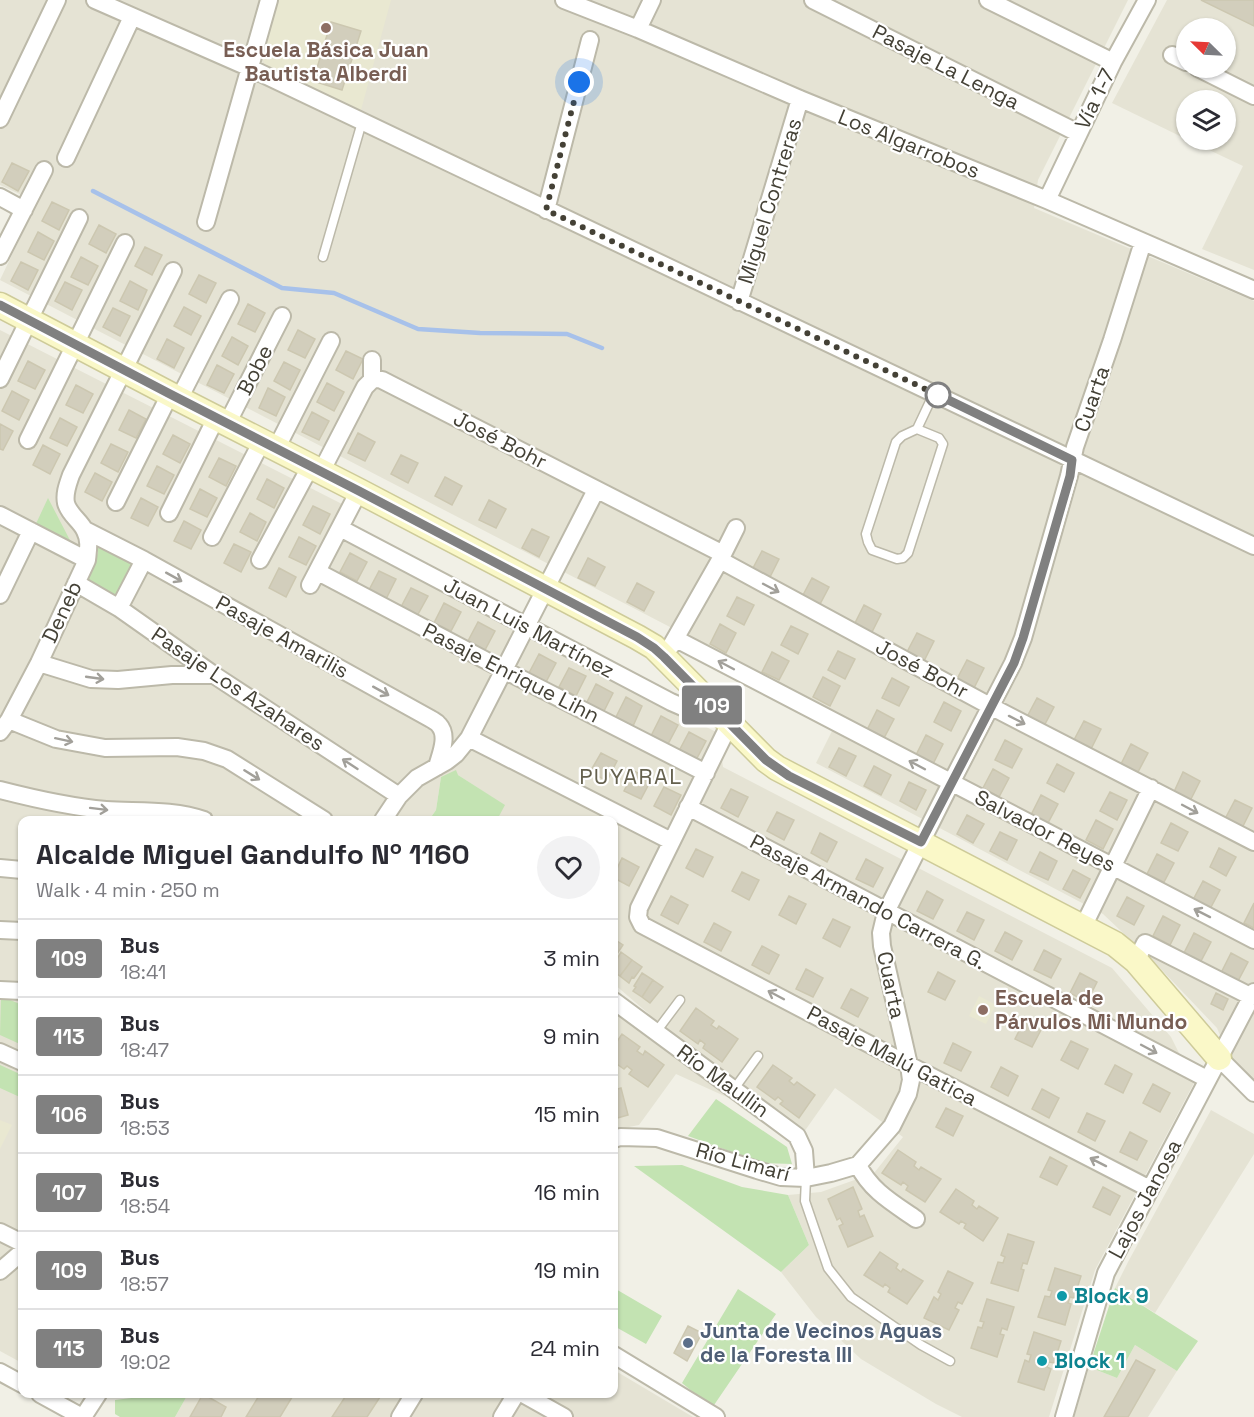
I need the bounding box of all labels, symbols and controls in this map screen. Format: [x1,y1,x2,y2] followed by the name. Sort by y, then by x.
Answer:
[868,18,1024,115] street label: Pasaje La Lenga
[1176,18,1236,78] north arrow
[1176,18,1236,150] map controls
[319,21,333,35] marker: Escuela Básica Juan Bautista Alberdi
[223,36,429,87] place label: Escuela Básica Juan Bautista Alberdi
[1068,64,1121,134] street label: Vía 1-7
[564,67,594,97] your location
[1176,90,1236,150] button: layers
[834,103,984,184] street label: Los Algarrobos
[731,115,808,287] street label: Miguel Contreras
[231,340,279,399] street label: Bobe
[1068,362,1115,435] street label: Cuarta
[925,382,951,408] unlabelled marker
[449,405,552,475] street label: José Bohr
[165,571,182,583] one-way arrow
[439,571,619,684] street label: Juan Luis Martínez
[36,577,88,647] street label: Deneb
[762,582,779,594] one-way arrow
[211,589,353,684] street label: Pasaje Amarilis
[418,616,604,729] street label: Pasaje Enrique Lihn
[147,621,330,757] street label: Pasaje Los Azahares
[871,633,973,704] street label: José Bohr
[718,659,735,671] one-way arrow
[84,673,104,684] one-way arrow
[372,686,390,697] one-way arrow
[678,686,746,724] line badge: 109
[694,692,730,719] text: 109
[1008,714,1026,726] one-way arrow
[54,735,73,746] one-way arrow
[342,757,359,769] one-way arrow
[909,759,926,771] one-way arrow
[579,762,683,790] district label: PUYARAL
[243,769,260,781] one-way arrow
[970,783,1120,878] street label: Salvador Reyes
[88,804,108,815] one-way arrow
[1181,804,1199,815] one-way arrow
[745,828,991,975] street label: Pasaje Armando Carrera G.
[36,836,470,872] text: Alcalde Miguel Gandulfo Nº 1160
[537,836,600,899] button: heart
[36,877,220,903] text: Walk · 4 min · 250 m
[1194,907,1211,919] one-way arrow
[120,931,160,959] text: Bus
[543,944,600,972] text: 3 min
[51,945,87,972] text: 109
[871,949,912,1021] street label: Cuarta
[120,959,166,985] text: 18:41
[995,984,1187,1035] place label: Escuela de Párvulos Mi Mundo
[768,989,785,1001] one-way arrow
[803,999,982,1112] street label: Pasaje Malú Gatica
[976,1003,990,1017] marker: Escuela de Párvulos Mi Mundo
[120,1009,160,1037] text: Bus
[543,1022,600,1050] text: 9 min
[53,1023,85,1050] text: 113
[120,1037,169,1063] text: 18:47
[672,1038,775,1123] street label: Río Maullin
[1139,1044,1157,1055] one-way arrow
[120,1087,160,1115] text: Bus
[534,1100,600,1128] text: 15 min
[51,1101,87,1128] text: 106
[120,1115,170,1141] text: 18:53
[1102,1135,1187,1263] street label: Lajos Janosa
[693,1136,794,1187] street label: Río Limarí
[1089,1156,1107,1168] one-way arrow
[120,1165,160,1193] text: Bus
[534,1178,600,1206] text: 16 min
[52,1179,86,1206] text: 107
[120,1193,170,1219] text: 18:54
[120,1243,160,1271] text: Bus
[534,1256,600,1284] text: 19 min
[51,1257,87,1284] text: 109
[120,1271,169,1297] text: 18:57
[1074,1282,1149,1309] place label: Block 9
[1055,1289,1069,1303] marker: Block 9
[700,1317,942,1368] place label: Junta de Vecinos Aguas de la Foresta III
[120,1321,160,1349] text: Bus
[530,1334,600,1362] text: 24 min
[53,1335,85,1362] text: 113
[681,1336,695,1350] marker: Junta de Vecinos Aguas de la Foresta III
[1054,1347,1125,1374] place label: Block 1
[120,1349,171,1375] text: 19:02
[1035,1354,1049,1368] marker: Block 1

